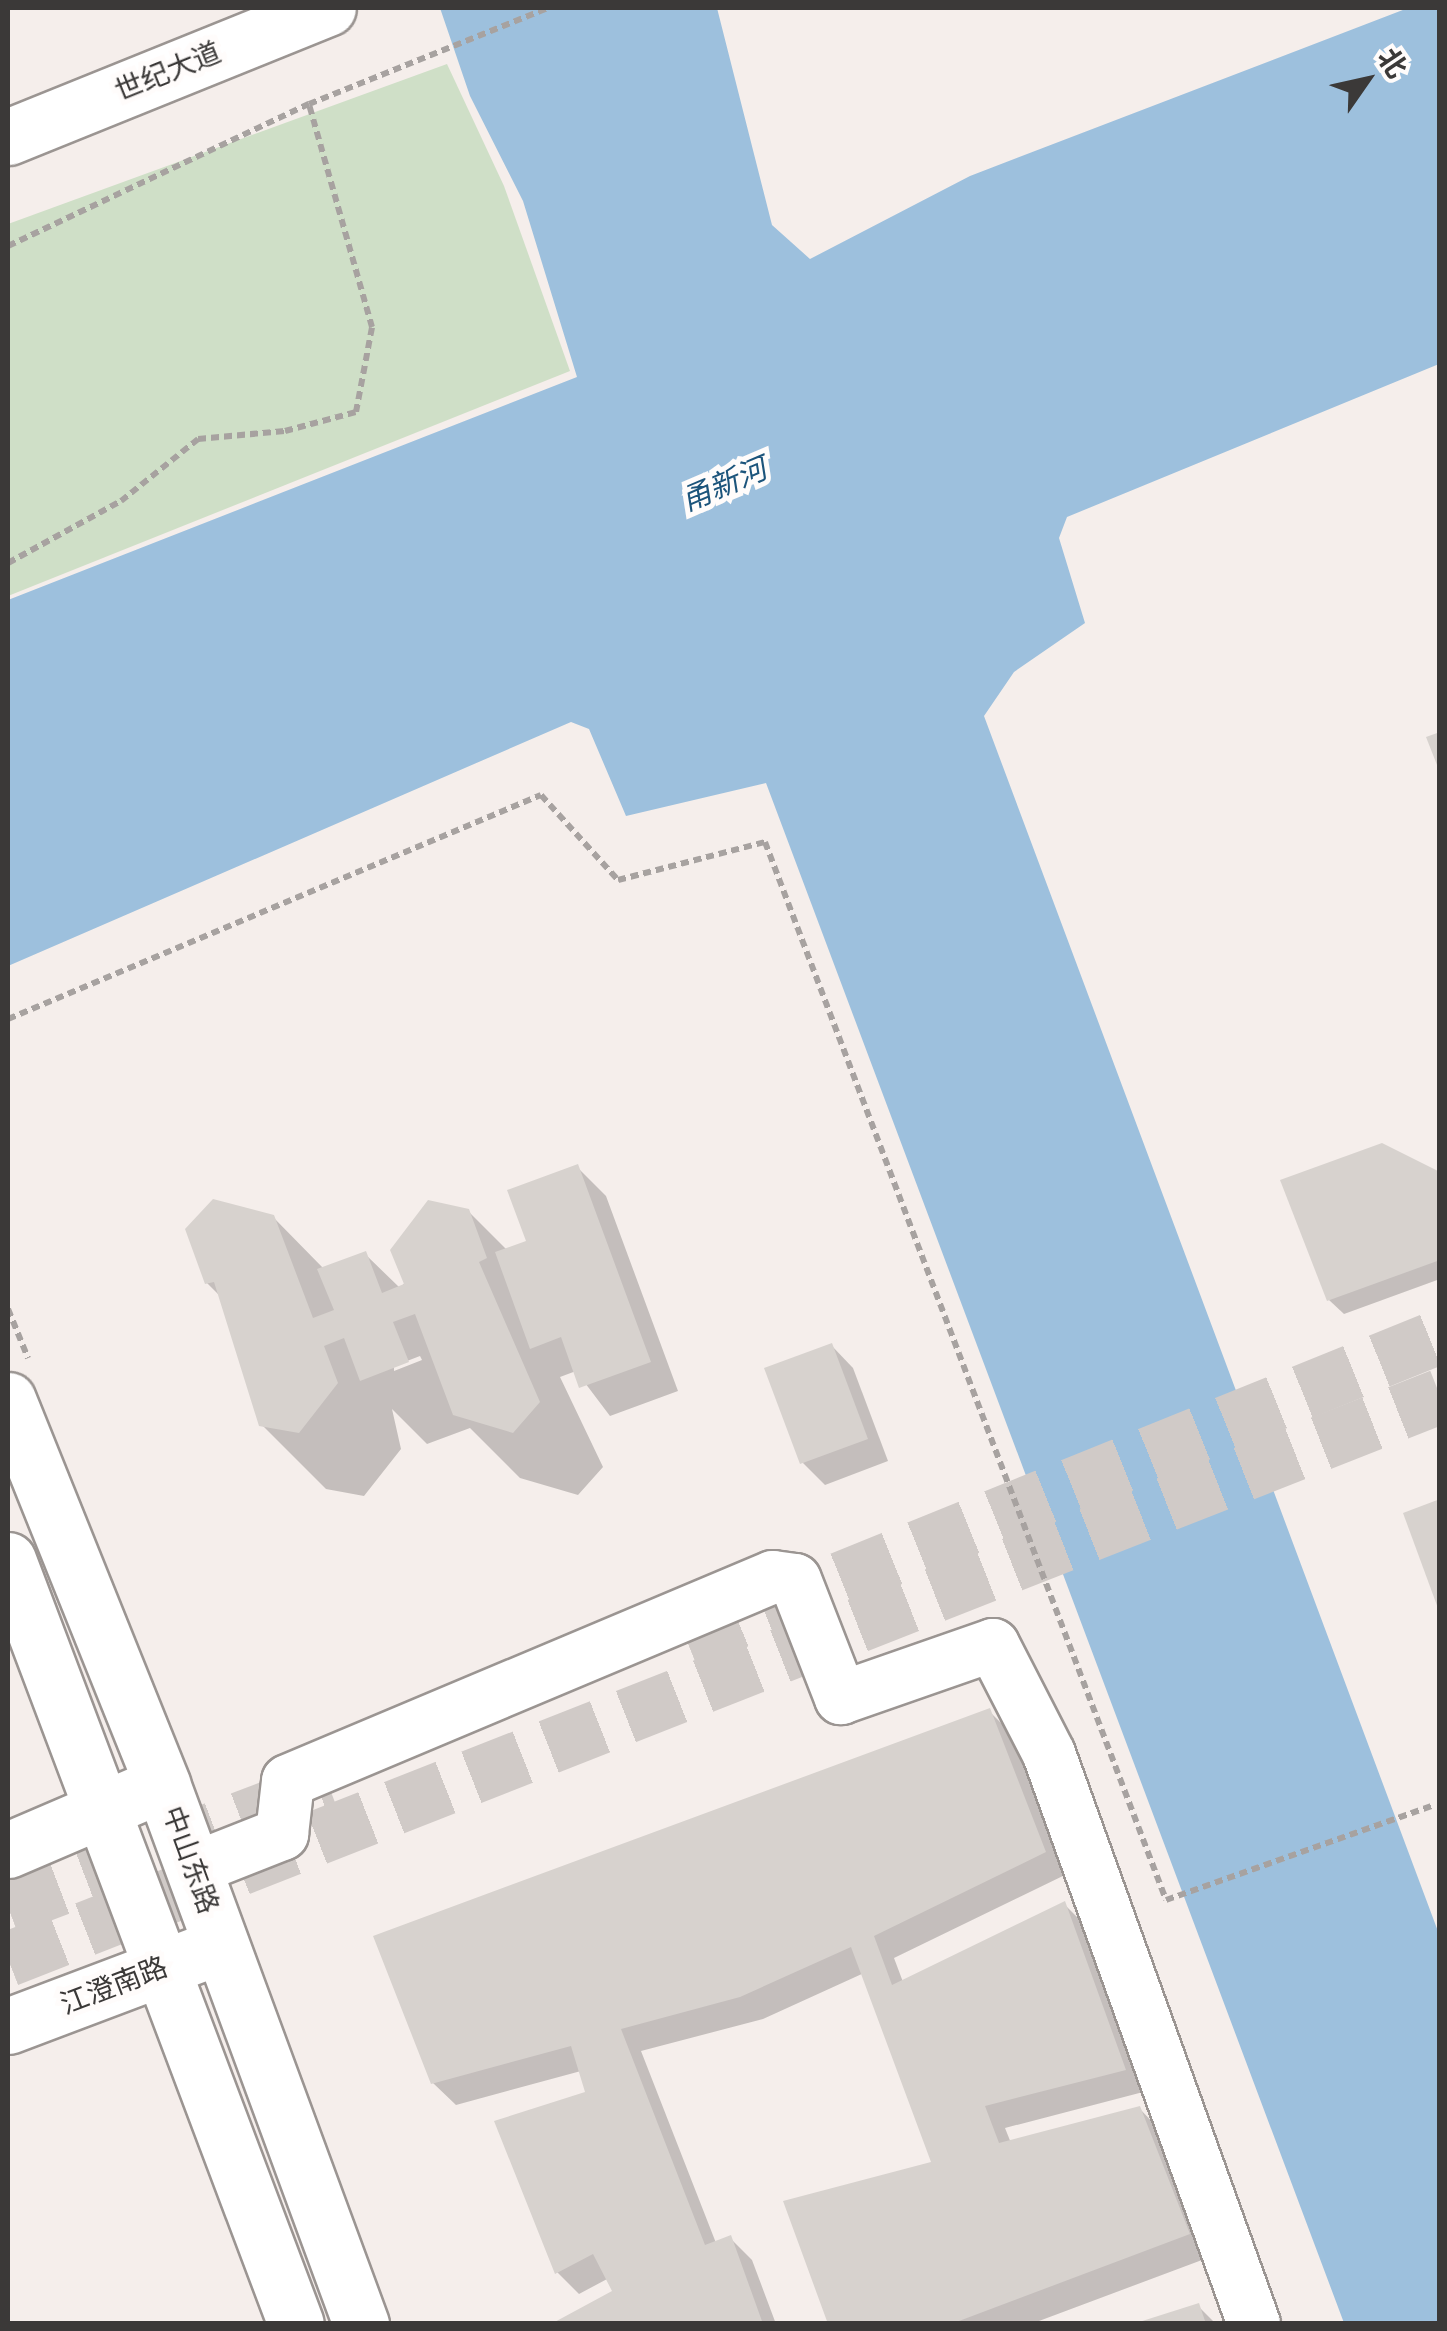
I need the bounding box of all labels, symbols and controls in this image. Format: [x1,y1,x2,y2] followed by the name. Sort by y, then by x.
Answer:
[1317,30,1417,130] north arrow
[110,35,226,109] street label: 世纪大道
[1372,43,1413,83] text: 北
[676,451,772,519] water label: 甬新河
[155,1802,225,1918] street label: 中山东路
[56,1950,172,2022] street label: 江澄南路

